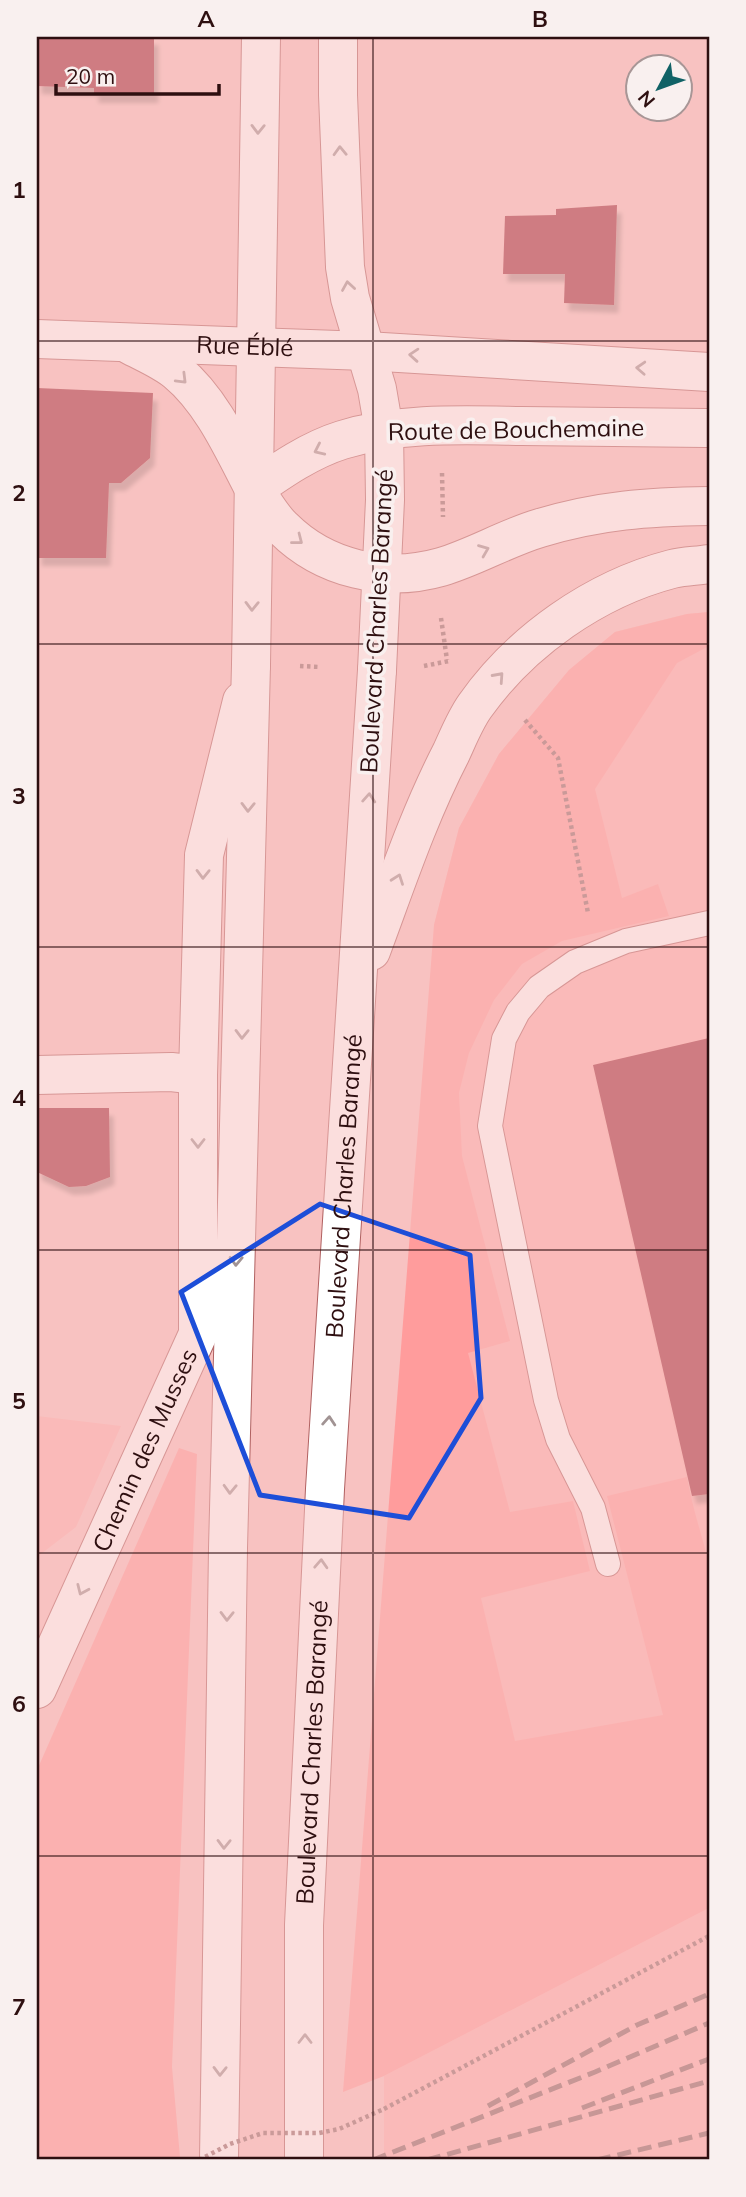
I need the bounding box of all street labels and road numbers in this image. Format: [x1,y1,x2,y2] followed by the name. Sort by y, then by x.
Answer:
[196,329,294,362] street label: Rue Éblé
[388,412,644,446] street label: Route de Bouchemaine
[353,468,399,774] street label: Boulevard Charles Barangé
[319,1033,368,1339] street label: Boulevard Charles Barangé
[85,1344,203,1556] street label: Chemin des Musses
[289,1599,334,1905] street label: Boulevard Charles Barangé

